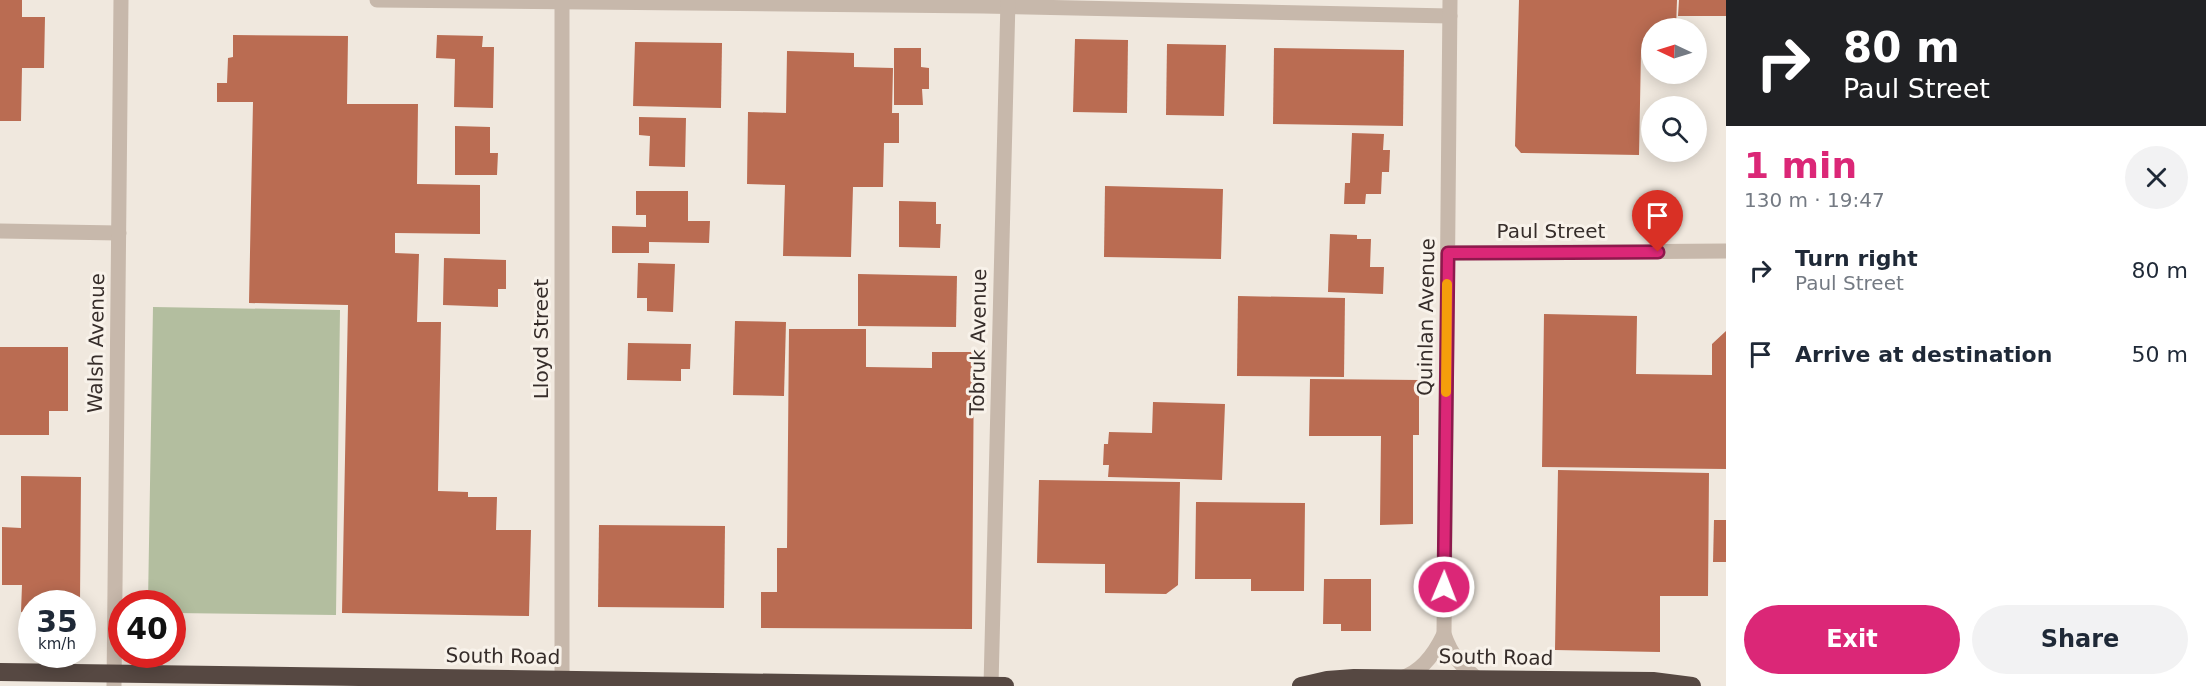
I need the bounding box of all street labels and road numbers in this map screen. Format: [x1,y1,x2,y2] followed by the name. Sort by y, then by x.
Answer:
[1497,219,1606,243] street label: Paul Street
[1413,238,1439,396] street label: Quinlan Avenue
[965,268,991,417] street label: Tobruk Avenue
[83,273,109,413] street label: Walsh Avenue
[529,279,553,399] street label: Lloyd Street
[445,643,561,669] street label: South Road
[1438,644,1554,670] street label: South Road

